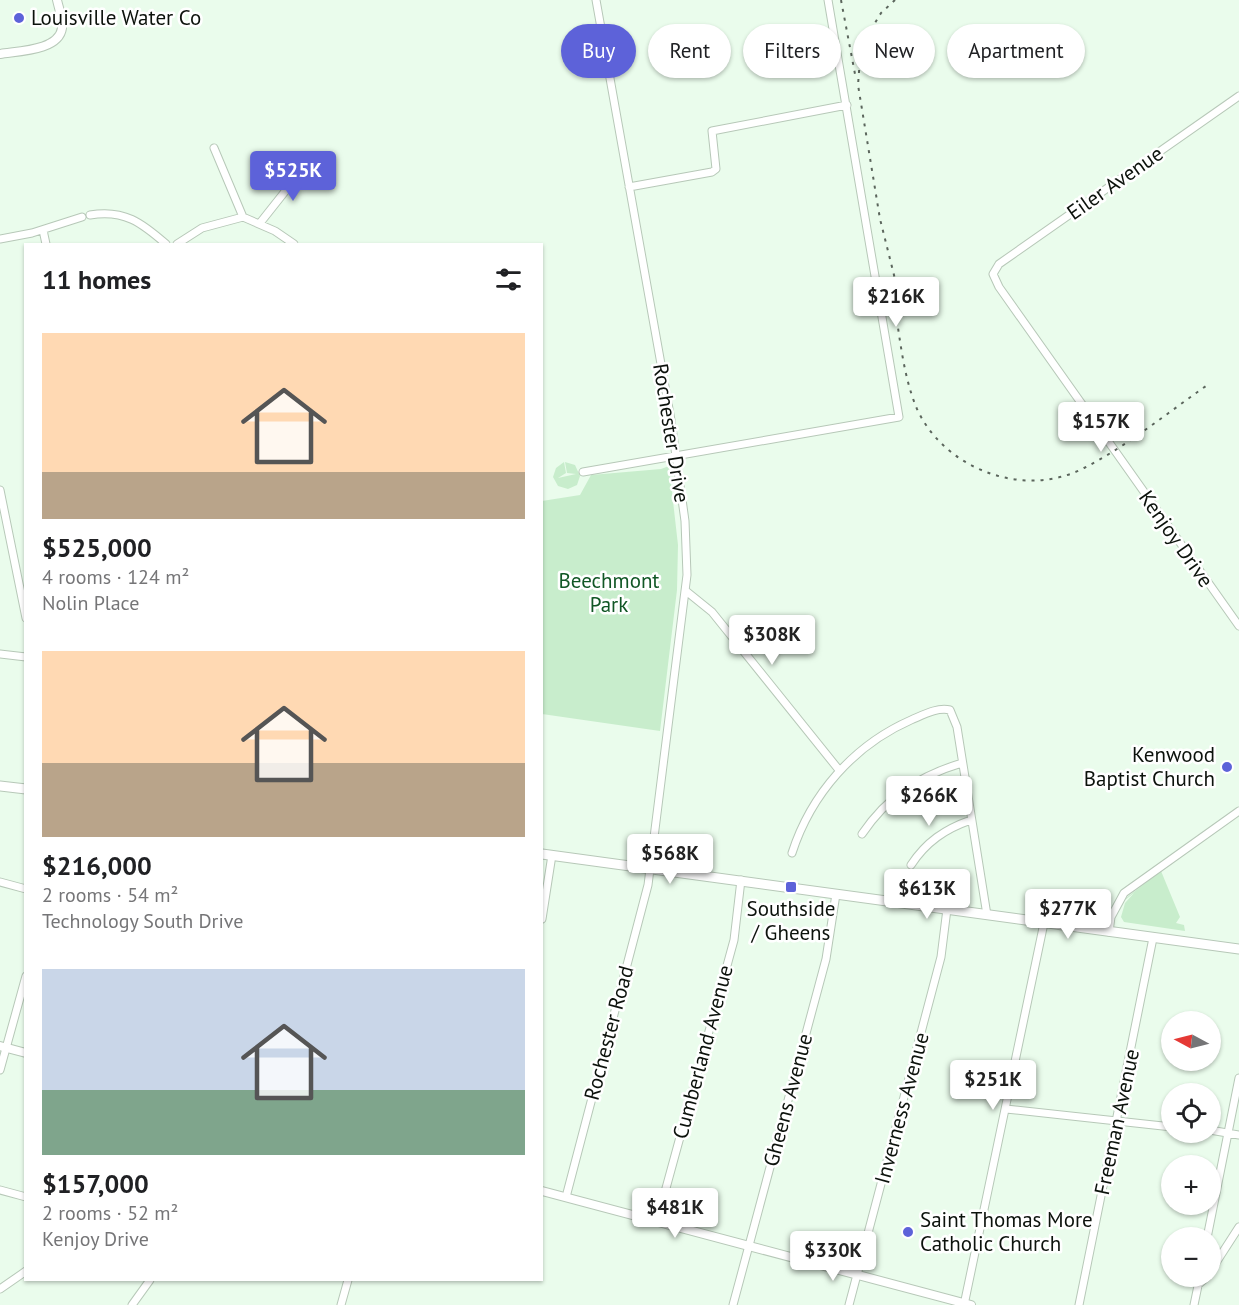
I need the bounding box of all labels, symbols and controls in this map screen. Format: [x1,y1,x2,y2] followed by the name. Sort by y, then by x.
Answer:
[31,4,201,31] place label: Louisville Water Co
[12,11,26,25] marker: Louisville Water Co
[561,24,636,78] chip: Buy
[648,24,731,78] chip: Rent
[743,24,841,78] chip: Filters
[853,24,935,78] chip: New
[947,24,1085,78] chip: Apartment
[1061,140,1168,226] street label: Eiler Avenue
[251,151,335,202] pin: $525K
[264,157,322,183] text: $525K
[42,263,151,296] text: 11 homes
[492,263,525,296] icon: filters
[854,277,938,328] pin: $216K
[867,283,925,309] text: $216K
[647,361,696,504] street label: Rochester Drive
[230,372,338,480] icon: home
[1059,402,1143,453] pin: $157K
[1072,408,1130,434] text: $157K
[1133,485,1220,592] street label: Kenjoy Drive
[42,531,152,564] text: $525,000
[42,564,189,590] text: 4 rooms · 124 m²
[558,567,660,618] park label: Beechmont Park
[42,590,139,616] text: Nolin Place
[730,615,814,666] pin: $308K
[743,621,801,647] text: $308K
[230,690,338,798] icon: home
[1084,741,1215,792] place label: Kenwood Baptist Church
[1220,760,1234,774] marker: Kenwood Baptist Church
[887,776,971,827] pin: $266K
[900,782,958,808] text: $266K
[628,834,712,885] pin: $568K
[641,840,699,866] text: $568K
[42,849,152,882] text: $216,000
[885,869,969,920] pin: $613K
[898,875,956,901] text: $613K
[784,880,798,894] marker: Southside / Gheens
[42,882,178,908] text: 2 rooms · 54 m²
[1026,889,1110,940] pin: $277K
[747,895,835,946] place label: Southside / Gheens
[1039,895,1097,921] text: $277K
[42,908,243,934] text: Technology South Drive
[666,962,739,1142] street label: Cumberland Avenue
[578,963,639,1103] street label: Rochester Road
[230,1008,338,1116] icon: home
[1161,1011,1221,1071] north arrow
[1161,1011,1221,1287] map controls
[868,1029,935,1187] street label: Inverness Avenue
[757,1031,818,1169] street label: Gheens Avenue
[1088,1046,1145,1197] street label: Freeman Avenue
[951,1060,1035,1111] pin: $251K
[964,1066,1022,1092] text: $251K
[1161,1083,1221,1143] button: locate
[1161,1155,1221,1215] button: +
[42,1167,149,1200] text: $157,000
[633,1188,717,1239] pin: $481K
[646,1194,704,1220] text: $481K
[42,1200,178,1226] text: 2 rooms · 52 m²
[920,1206,1093,1257] place label: Saint Thomas More Catholic Church
[901,1225,915,1239] marker: Saint Thomas More Catholic Church
[42,1226,149,1252] text: Kenjoy Drive
[1161,1227,1221,1287] button: −
[791,1231,875,1282] pin: $330K
[804,1237,862,1263] text: $330K

